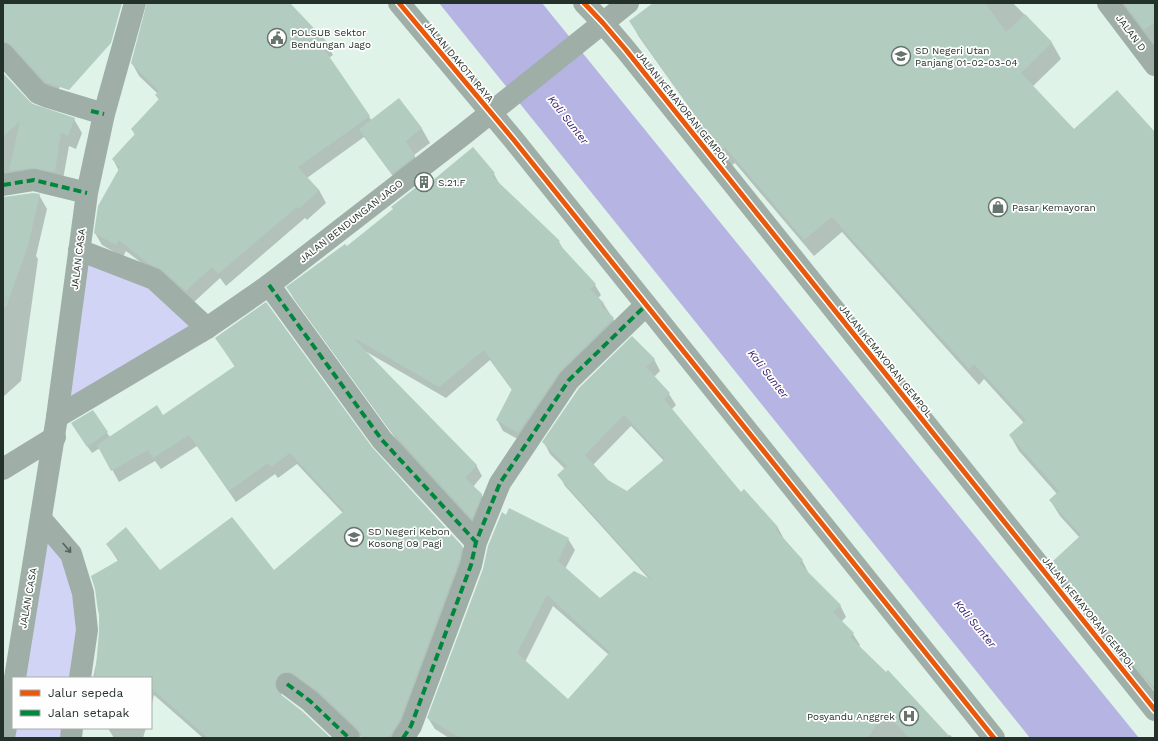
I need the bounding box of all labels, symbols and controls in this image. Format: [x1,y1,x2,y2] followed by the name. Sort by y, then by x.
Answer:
[1114,13,1148,53] street label: JALAN D
[422,20,496,105] street label: JALAN DAKOTA RAYA
[266,27,288,49] public building icon: POLSUB Sektor Bendungan Jago
[291,27,371,50] place label: POLSUB Sektor Bendungan Jago
[890,45,912,67] school or university icon: SD Negeri Utan Panjang 01-02-03-04
[915,45,1018,68] place label: SD Negeri Utan Panjang 01-02-03-04
[634,50,732,166] street label: JALAN KEMAYORAN GEMPOL
[545,93,592,148] water label: Kali Sunter
[413,171,435,193] building icon: S.21.F
[297,177,405,265] street label: JALAN BENDUNGAN JAGO
[438,177,466,188] place label: S.21.F
[987,196,1009,218] shop icon: Pasar Kemayoran
[1012,202,1096,213] place label: Pasar Kemayoran
[69,227,87,290] street label: JALAN CASA
[837,303,935,419] street label: JALAN KEMAYORAN GEMPOL
[745,347,792,402] water label: Kali Sunter
[343,526,365,548] school or university icon: SD Negeri Kebon Kosong 09 Pagi
[368,526,450,549] place label: SD Negeri Kebon Kosong 09 Pagi
[62,543,71,554] one-way arrow
[1040,555,1138,671] street label: JALAN KEMAYORAN GEMPOL
[17,566,39,629] street label: JALAN CASA
[951,598,999,651] water label: Kali Sunter
[12,677,152,729] legend
[48,686,123,700] text: Jalur sepeda
[898,705,920,727] hospital icon: Posyandu Anggrek
[48,706,130,720] text: Jalan setapak
[807,711,895,722] place label: Posyandu Anggrek

